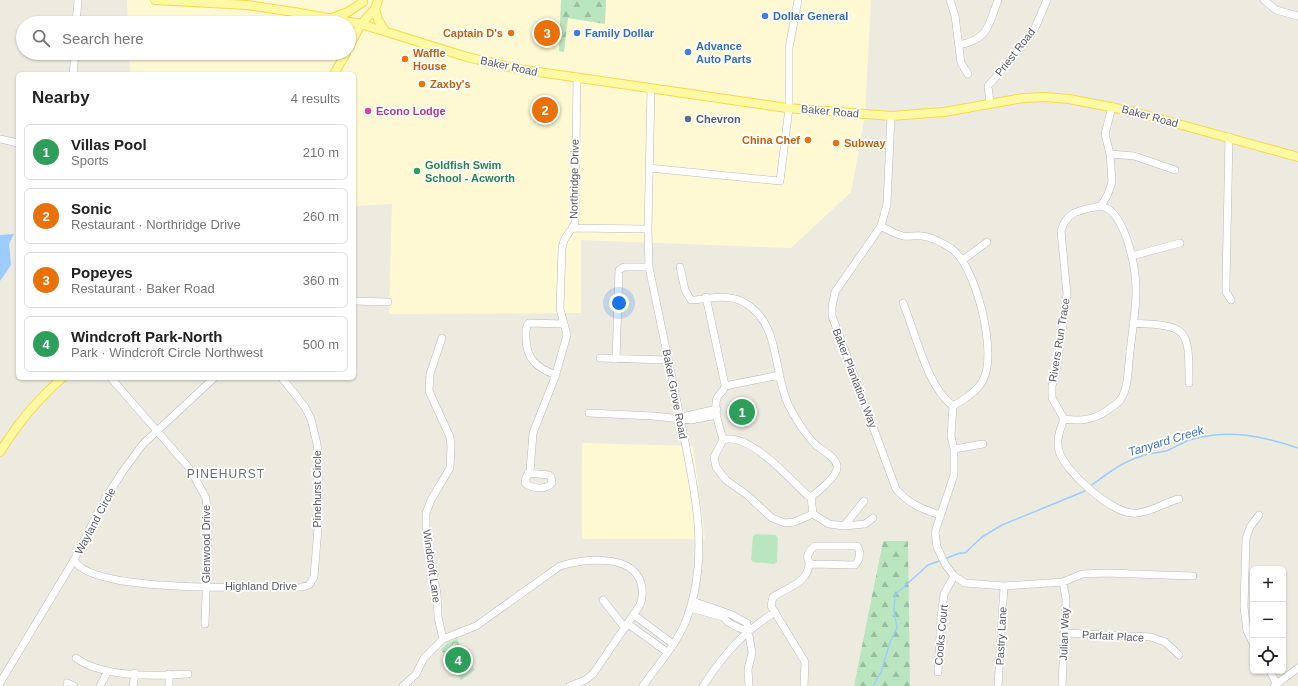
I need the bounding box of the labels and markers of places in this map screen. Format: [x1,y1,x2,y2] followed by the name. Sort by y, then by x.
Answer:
[773,10,848,22] place label: Dollar General
[760,11,770,21] marker: Dollar General
[534,18,560,48] pin: 3
[443,27,503,39] place label: Captain D's
[585,27,655,39] place label: Family Dollar
[506,28,516,38] marker: Captain D's
[572,28,582,38] marker: Family Dollar
[696,40,752,65] place label: Advance Auto Parts
[413,47,447,72] place label: Waffle House
[683,47,693,57] marker: Advance Auto Parts
[400,54,410,64] marker: Waffle House
[430,78,471,90] place label: Zaxby's
[417,79,427,89] marker: Zaxby's
[532,95,558,125] pin: 2
[376,105,446,117] place label: Econo Lodge
[363,106,373,116] marker: Econo Lodge
[696,113,741,125] place label: Chevron
[683,114,693,124] marker: Chevron
[742,134,800,146] place label: China Chef
[803,135,813,145] marker: China Chef
[844,137,886,149] place label: Subway
[831,138,841,148] marker: Subway
[425,159,515,184] place label: Goldfish Swim School - Acworth
[412,166,422,176] marker: Goldfish Swim School - Acworth
[729,397,755,427] pin: 1
[445,645,471,675] pin: 4

